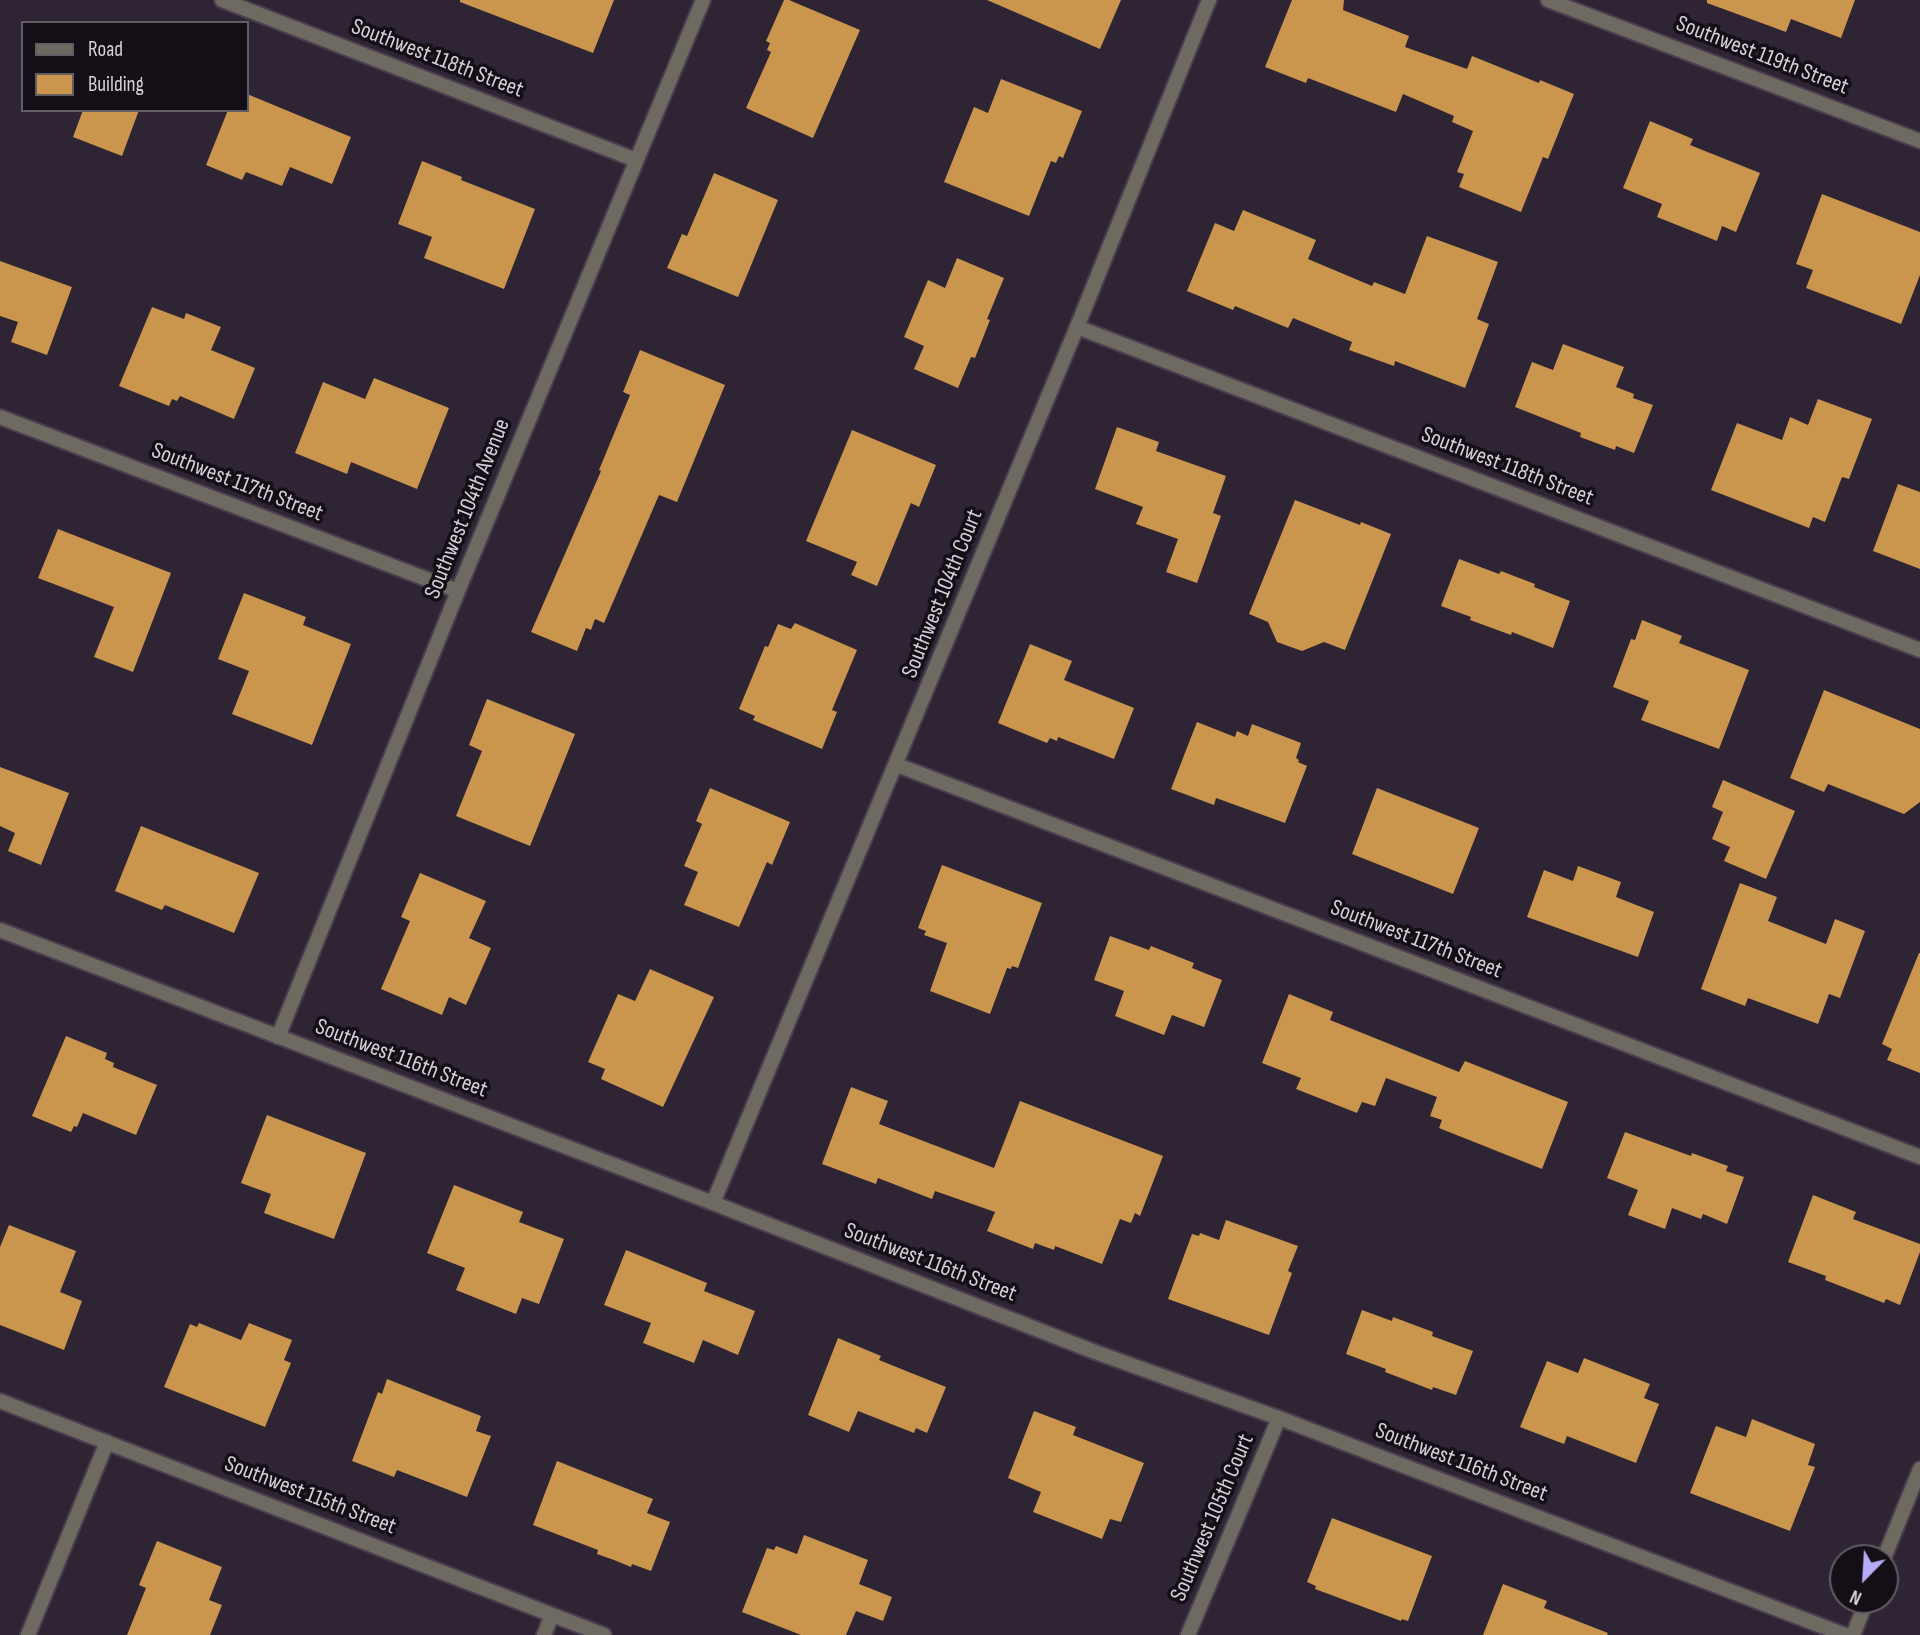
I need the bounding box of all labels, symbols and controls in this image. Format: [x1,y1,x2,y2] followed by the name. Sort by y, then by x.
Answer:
[1672,10,1852,102] street label: Southwest 119th Street
[347,13,527,105] street label: Southwest 118th Street
[21,21,248,112] legend
[88,37,123,62] text: Road
[88,72,144,97] text: Building
[419,415,517,603] street label: Southwest 104th Avenue
[1417,421,1597,513] street label: Southwest 118th Street
[147,438,327,528] street label: Southwest 117th Street
[897,506,989,682] street label: Southwest 104th Court
[1326,895,1506,985] street label: Southwest 117th Street
[311,1013,491,1105] street label: Southwest 116th Street
[840,1217,1020,1309] street label: Southwest 116th Street
[1371,1417,1551,1509] street label: Southwest 116th Street
[1165,1430,1261,1606] street label: Southwest 105th Court
[220,1451,400,1541] street label: Southwest 115th Street
[1829,1544,1899,1614] north arrow
[1847,1584,1865,1609] text: N

